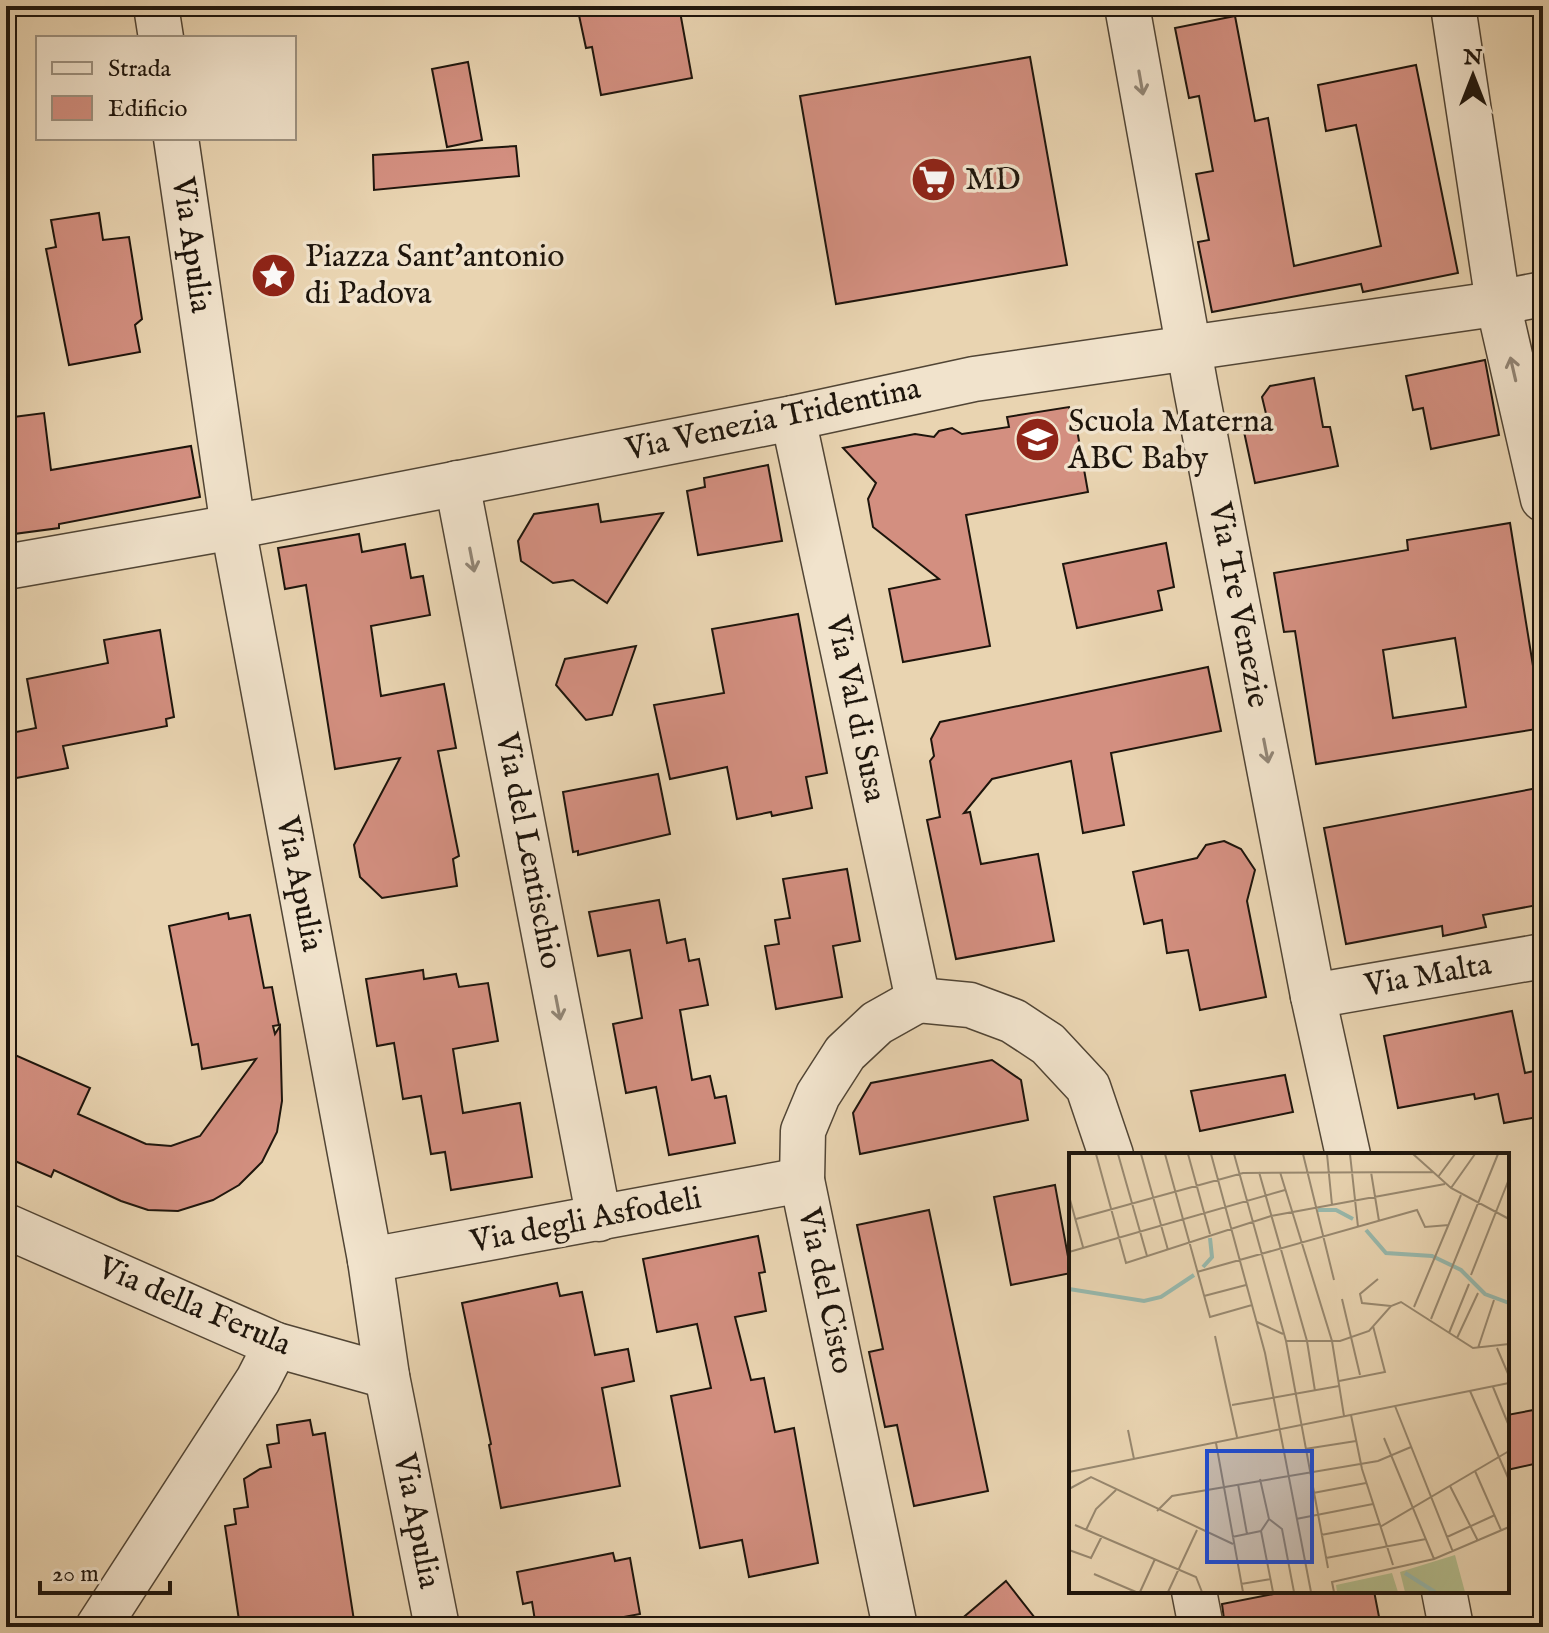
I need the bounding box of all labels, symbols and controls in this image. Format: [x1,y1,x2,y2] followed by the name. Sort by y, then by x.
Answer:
[36,36,296,140] legend
[1433,36,1513,116] north arrow
[1462,44,1483,72] text: N
[108,54,172,85] text: Strada
[1134,70,1149,95] one-way arrow
[108,94,187,125] text: Edificio
[910,156,958,204] supermarket icon: MD
[965,160,1021,201] place label: MD
[161,173,221,316] street label: Via Apulia
[305,237,564,315] place label: Piazza Sant'antonio di Padova
[250,251,298,299] place icon: Piazza Sant'antonio di Padova
[1505,356,1520,382] one-way arrow
[621,369,924,471] street label: Via Venezia Tridentina
[1067,402,1274,480] place label: Scuola Materna ABC Baby
[1013,416,1061,464] school or university icon: Scuola Materna ABC Baby
[1198,498,1278,711] street label: Via Tre Venezie
[466,547,481,572] one-way arrow
[815,611,895,806] street label: Via Val di Susa
[485,728,571,973] street label: Via del Lentischio
[1259,738,1274,763] one-way arrow
[266,812,332,955] street label: Via Apulia
[1361,945,1495,1007] street label: Via Malta
[552,995,567,1020] one-way arrow
[1069,1153,1509,1593] inset map
[466,1179,705,1264] street label: Via degli Asfodeli
[787,1203,863,1378] street label: Via del Cisto
[90,1247,297,1366] street label: Via della Ferula
[383,1449,449,1592] street label: Via Apulia
[40,1545,170,1595] scale bar
[52,1559,99,1590] text: 20 m

